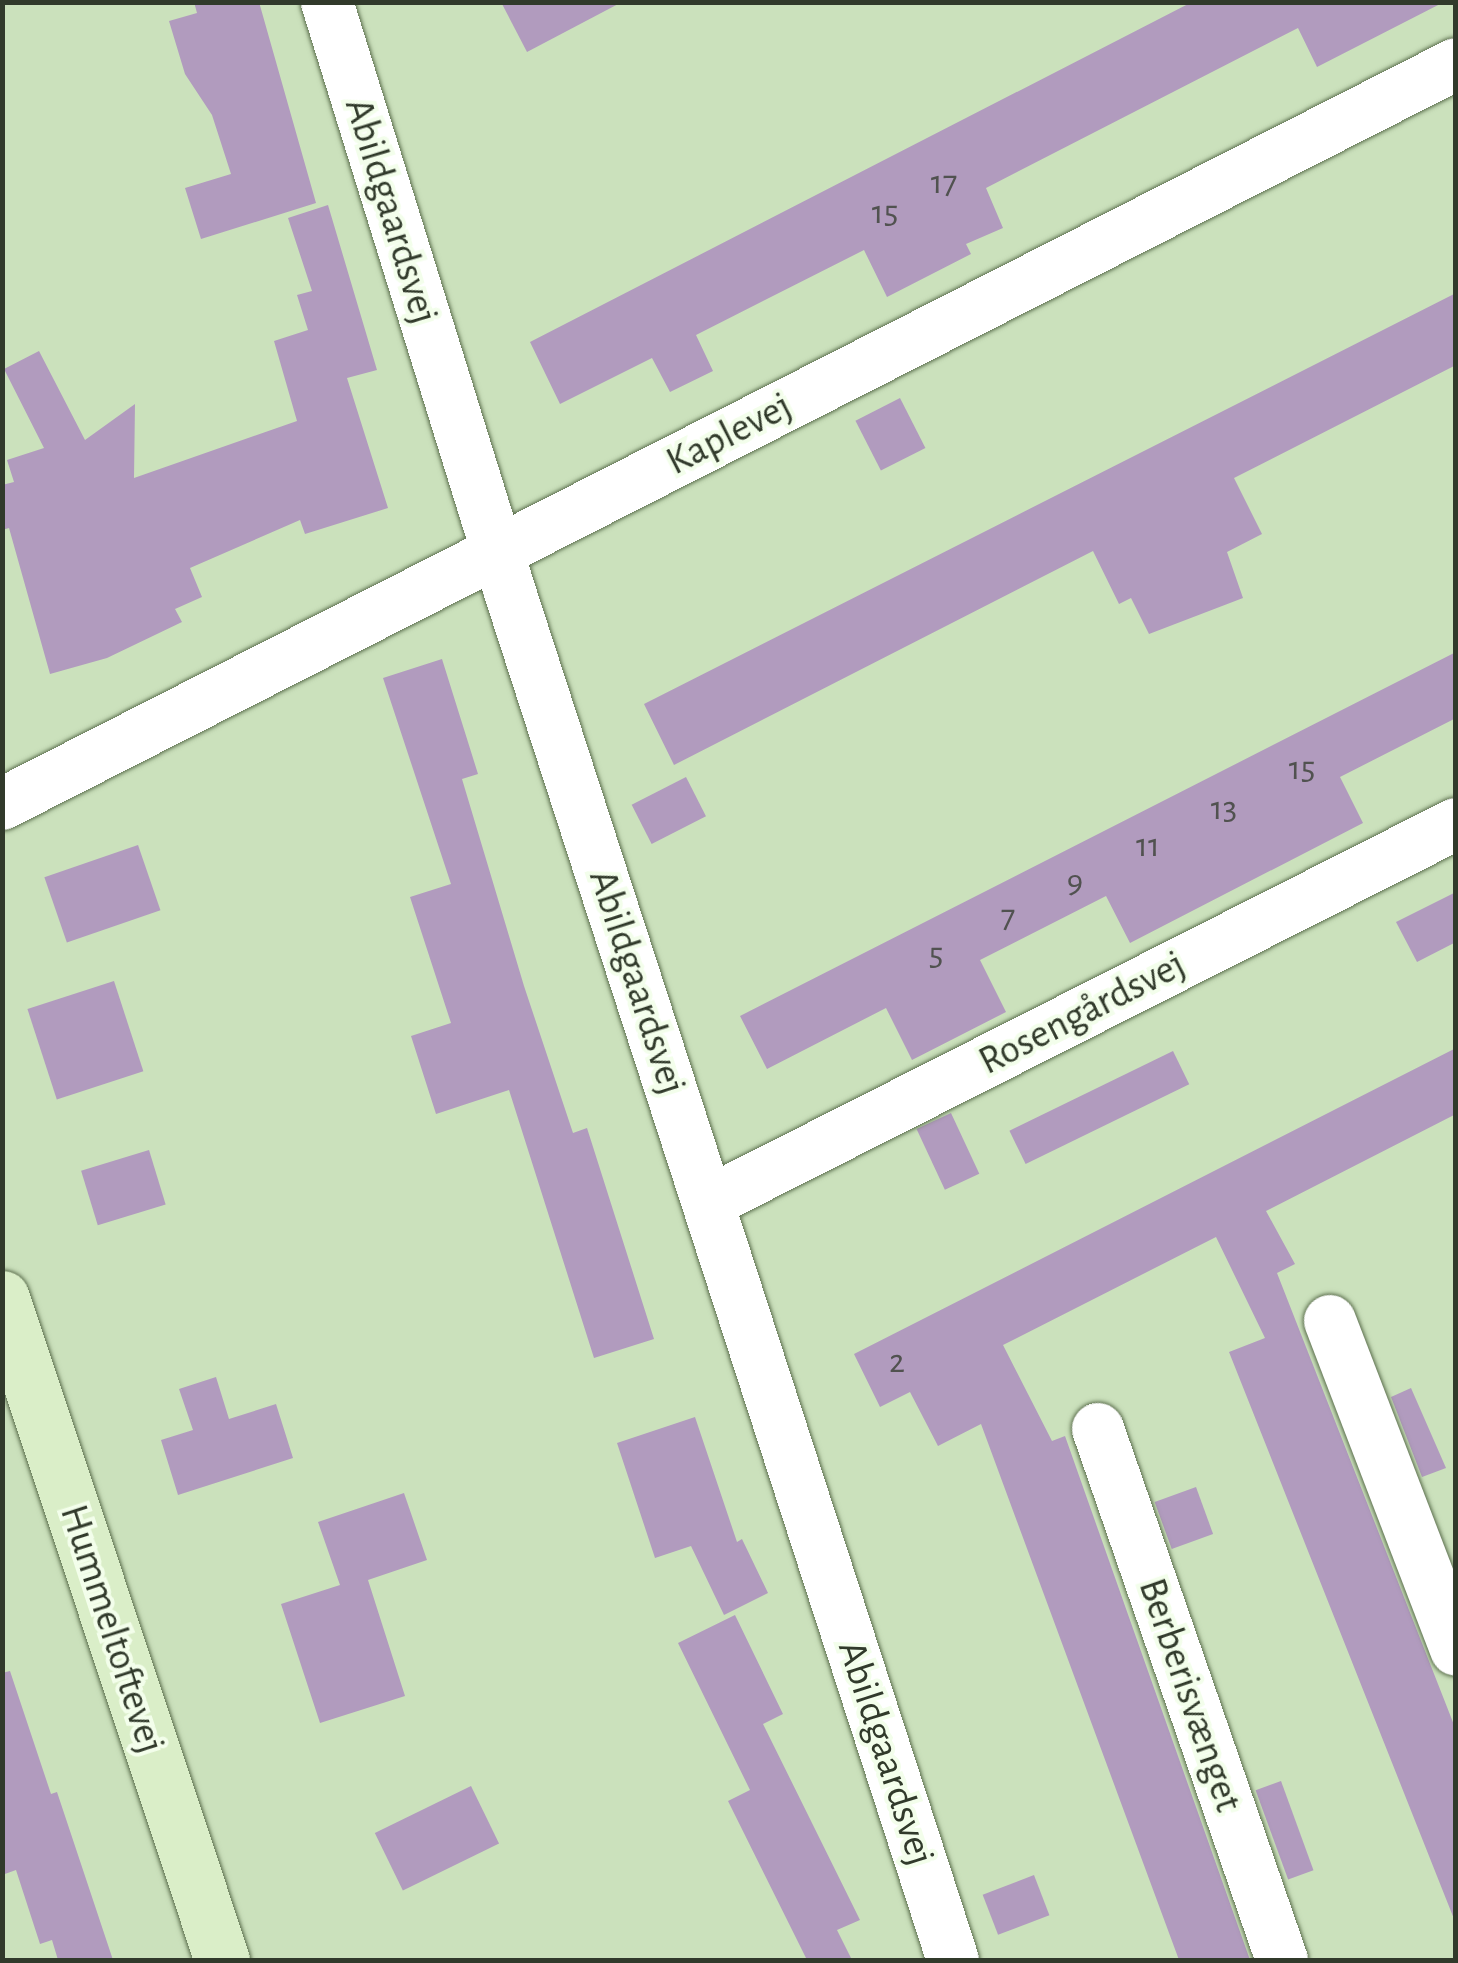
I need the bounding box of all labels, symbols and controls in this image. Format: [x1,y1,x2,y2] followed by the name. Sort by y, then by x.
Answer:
[334,92,448,330] street label: Abildgaardsvej
[931,162,957,204] house number: 17
[872,192,898,234] house number: 15
[658,382,800,486] street label: Kaplevej
[1289,748,1315,790] house number: 15
[1211,788,1237,830] house number: 13
[1136,825,1160,867] house number: 11
[1067,861,1083,903] house number: 9
[578,864,696,1100] street label: Abildgaardsvej
[1001,896,1015,938] house number: 7
[929,934,943,976] house number: 5
[971,941,1193,1085] street label: Rosengårdsvej
[889,1341,905,1383] house number: 2
[49,1499,175,1759] street label: Hummeltoftevej
[1128,1572,1252,1818] street label: Berberisvænget
[827,1635,945,1871] street label: Abildgaardsvej

